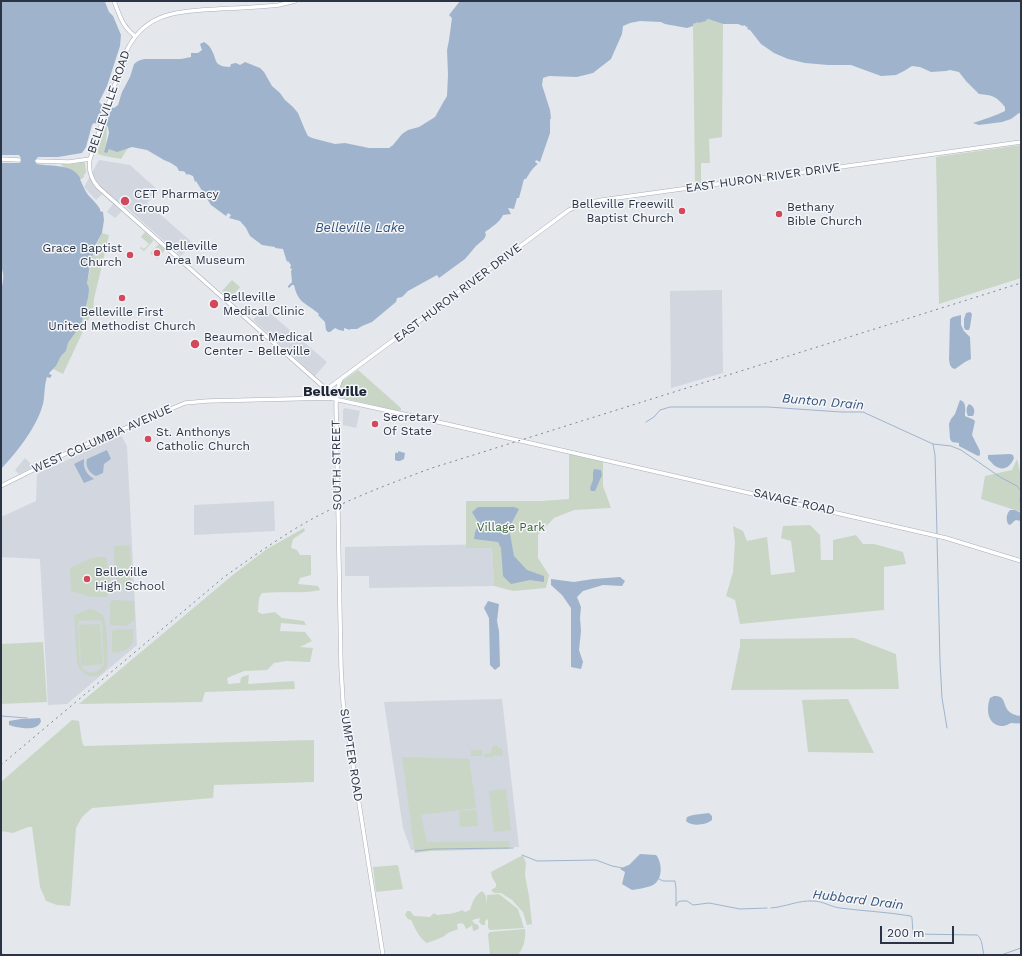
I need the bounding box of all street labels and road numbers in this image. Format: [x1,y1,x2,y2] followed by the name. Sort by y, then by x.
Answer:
[85,49,133,155] street label: BELLEVILLE ROAD
[685,160,841,196] street label: EAST HURON RIVER DRIVE
[391,240,525,346] street label: EAST HURON RIVER DRIVE
[30,402,174,476] street label: WEST COLUMBIA AVENUE
[329,420,345,510] street label: SOUTH STREET
[752,486,836,518] street label: SAVAGE ROAD
[337,707,365,803] street label: SUMPTER ROAD

